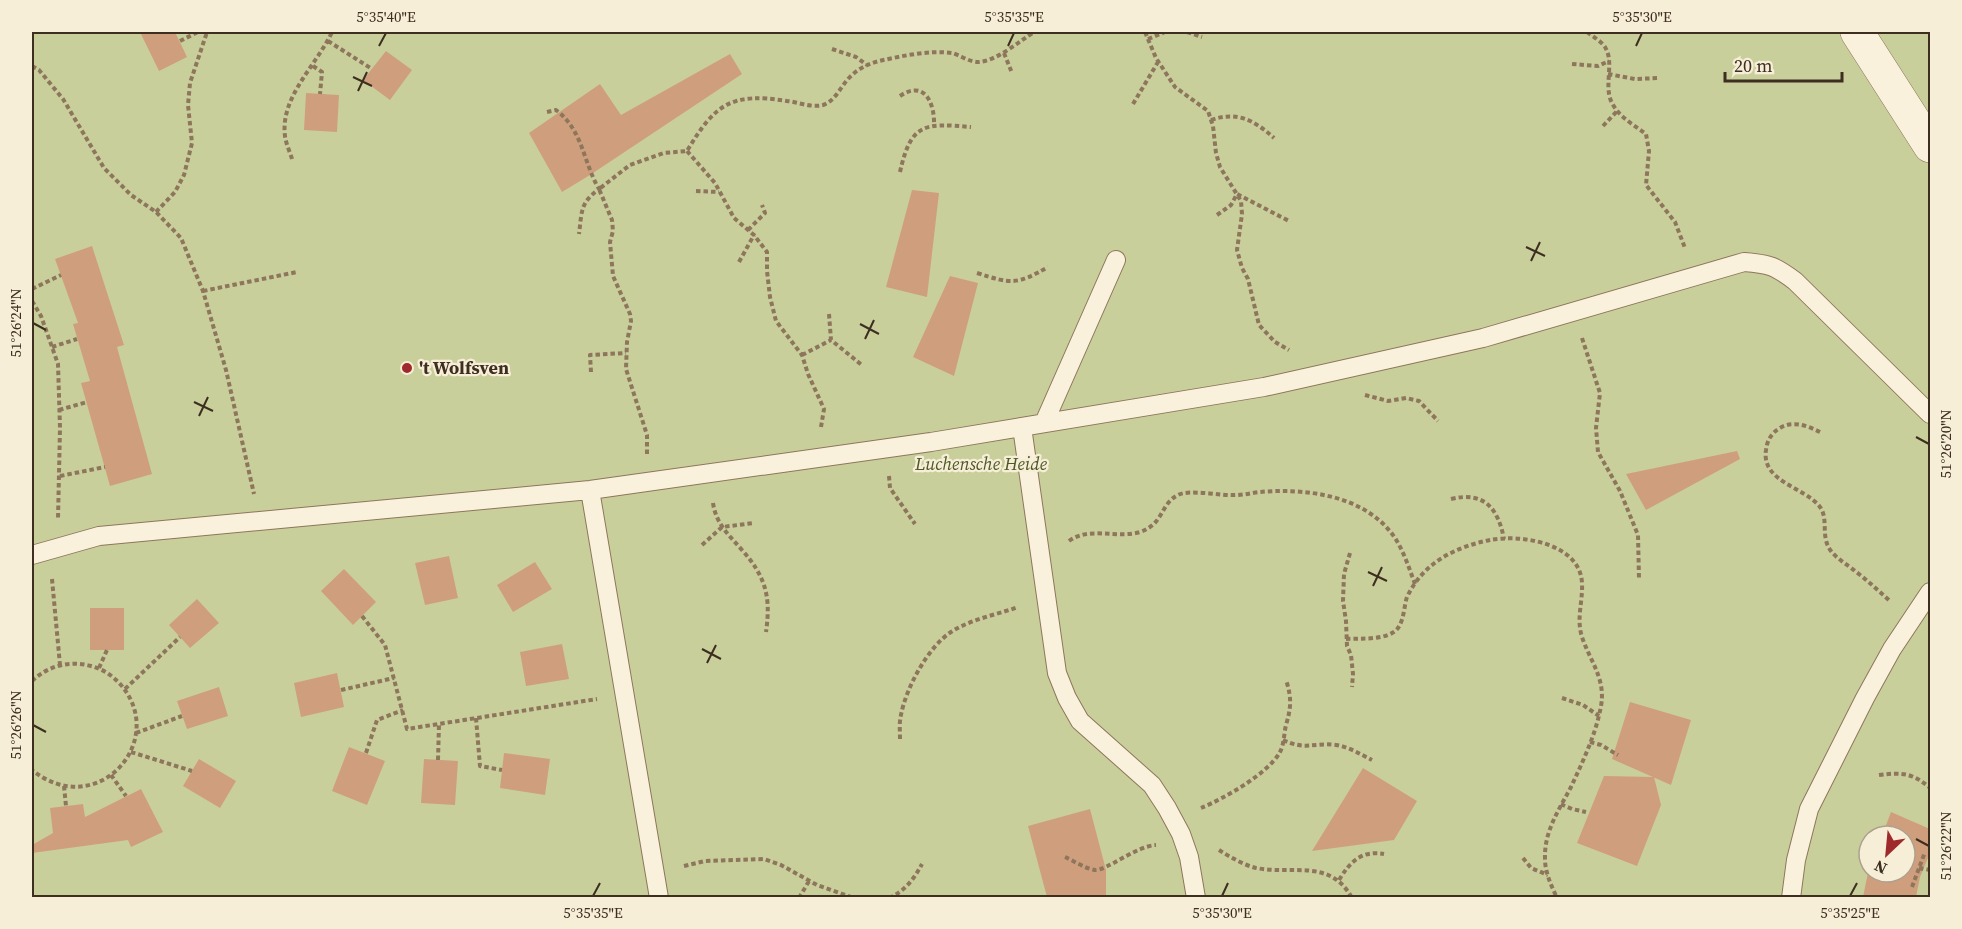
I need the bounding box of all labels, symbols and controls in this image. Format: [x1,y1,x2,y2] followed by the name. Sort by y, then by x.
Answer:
[356,6,416,27] text: 5°35'40"E
[984,6,1044,27] text: 5°35'35"E
[1612,6,1672,27] text: 5°35'30"E
[1725,45,1842,83] scale bar
[1734,53,1772,78] text: 20 m
[5,288,26,358] text: 51°26'24"N
[419,355,509,380] place label: 't Wolfsven
[400,361,414,375] marker: 't Wolfsven
[1935,409,1956,479] text: 51°26'20"N
[914,451,1048,476] park label: Luchensche Heide
[5,690,26,760] text: 51°26'26"N
[1935,811,1956,881] text: 51°26'22"N
[1857,824,1917,884] north arrow
[1870,855,1890,880] text: N
[563,902,623,923] text: 5°35'35"E
[1192,902,1252,923] text: 5°35'30"E
[1820,902,1880,923] text: 5°35'25"E

